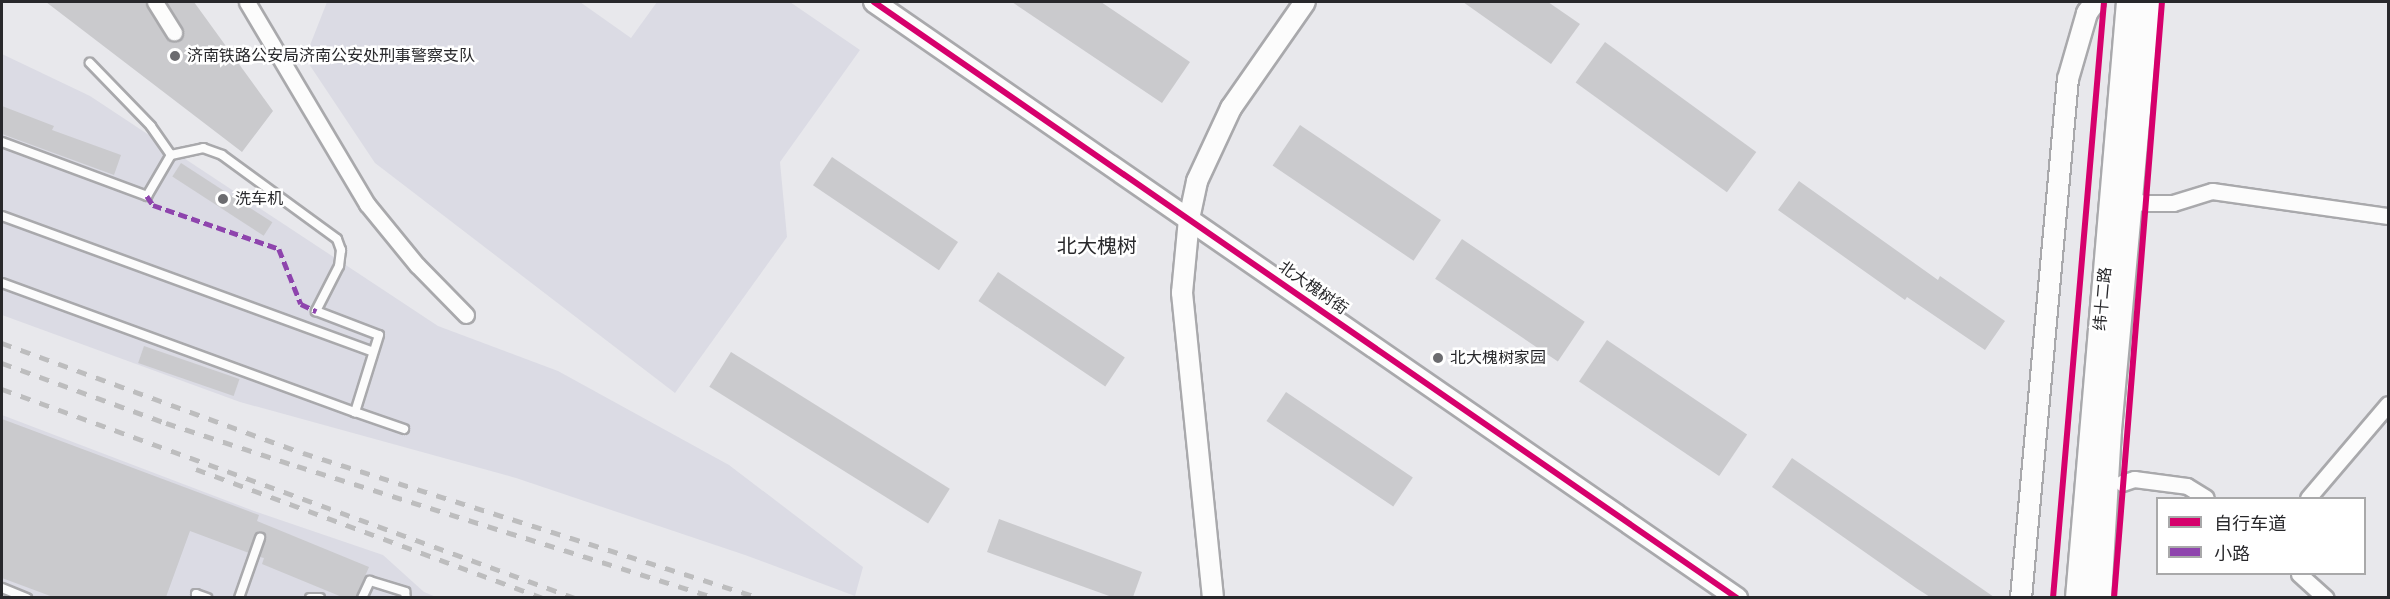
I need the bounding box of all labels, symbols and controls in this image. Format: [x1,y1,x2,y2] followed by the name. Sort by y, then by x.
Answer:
[187,46,475,66] place label: 济南铁路公安局济南公安处刑事警察支队
[168,49,182,63] marker: 济南铁路公安局济南公安处刑事警察支队
[235,189,283,209] place label: 洗车机
[216,192,230,206] marker: 洗车机
[1057,234,1137,258] district label: 北大槐树
[1275,257,1351,319] street label: 北大槐树街
[2091,266,2115,332] street label: 纬十二路
[1450,348,1546,368] place label: 北大槐树家园
[1431,351,1445,365] marker: 北大槐树家园
[2156,497,2366,575] legend
[2214,514,2286,534] text: 自行车道
[2214,544,2250,564] text: 小路

